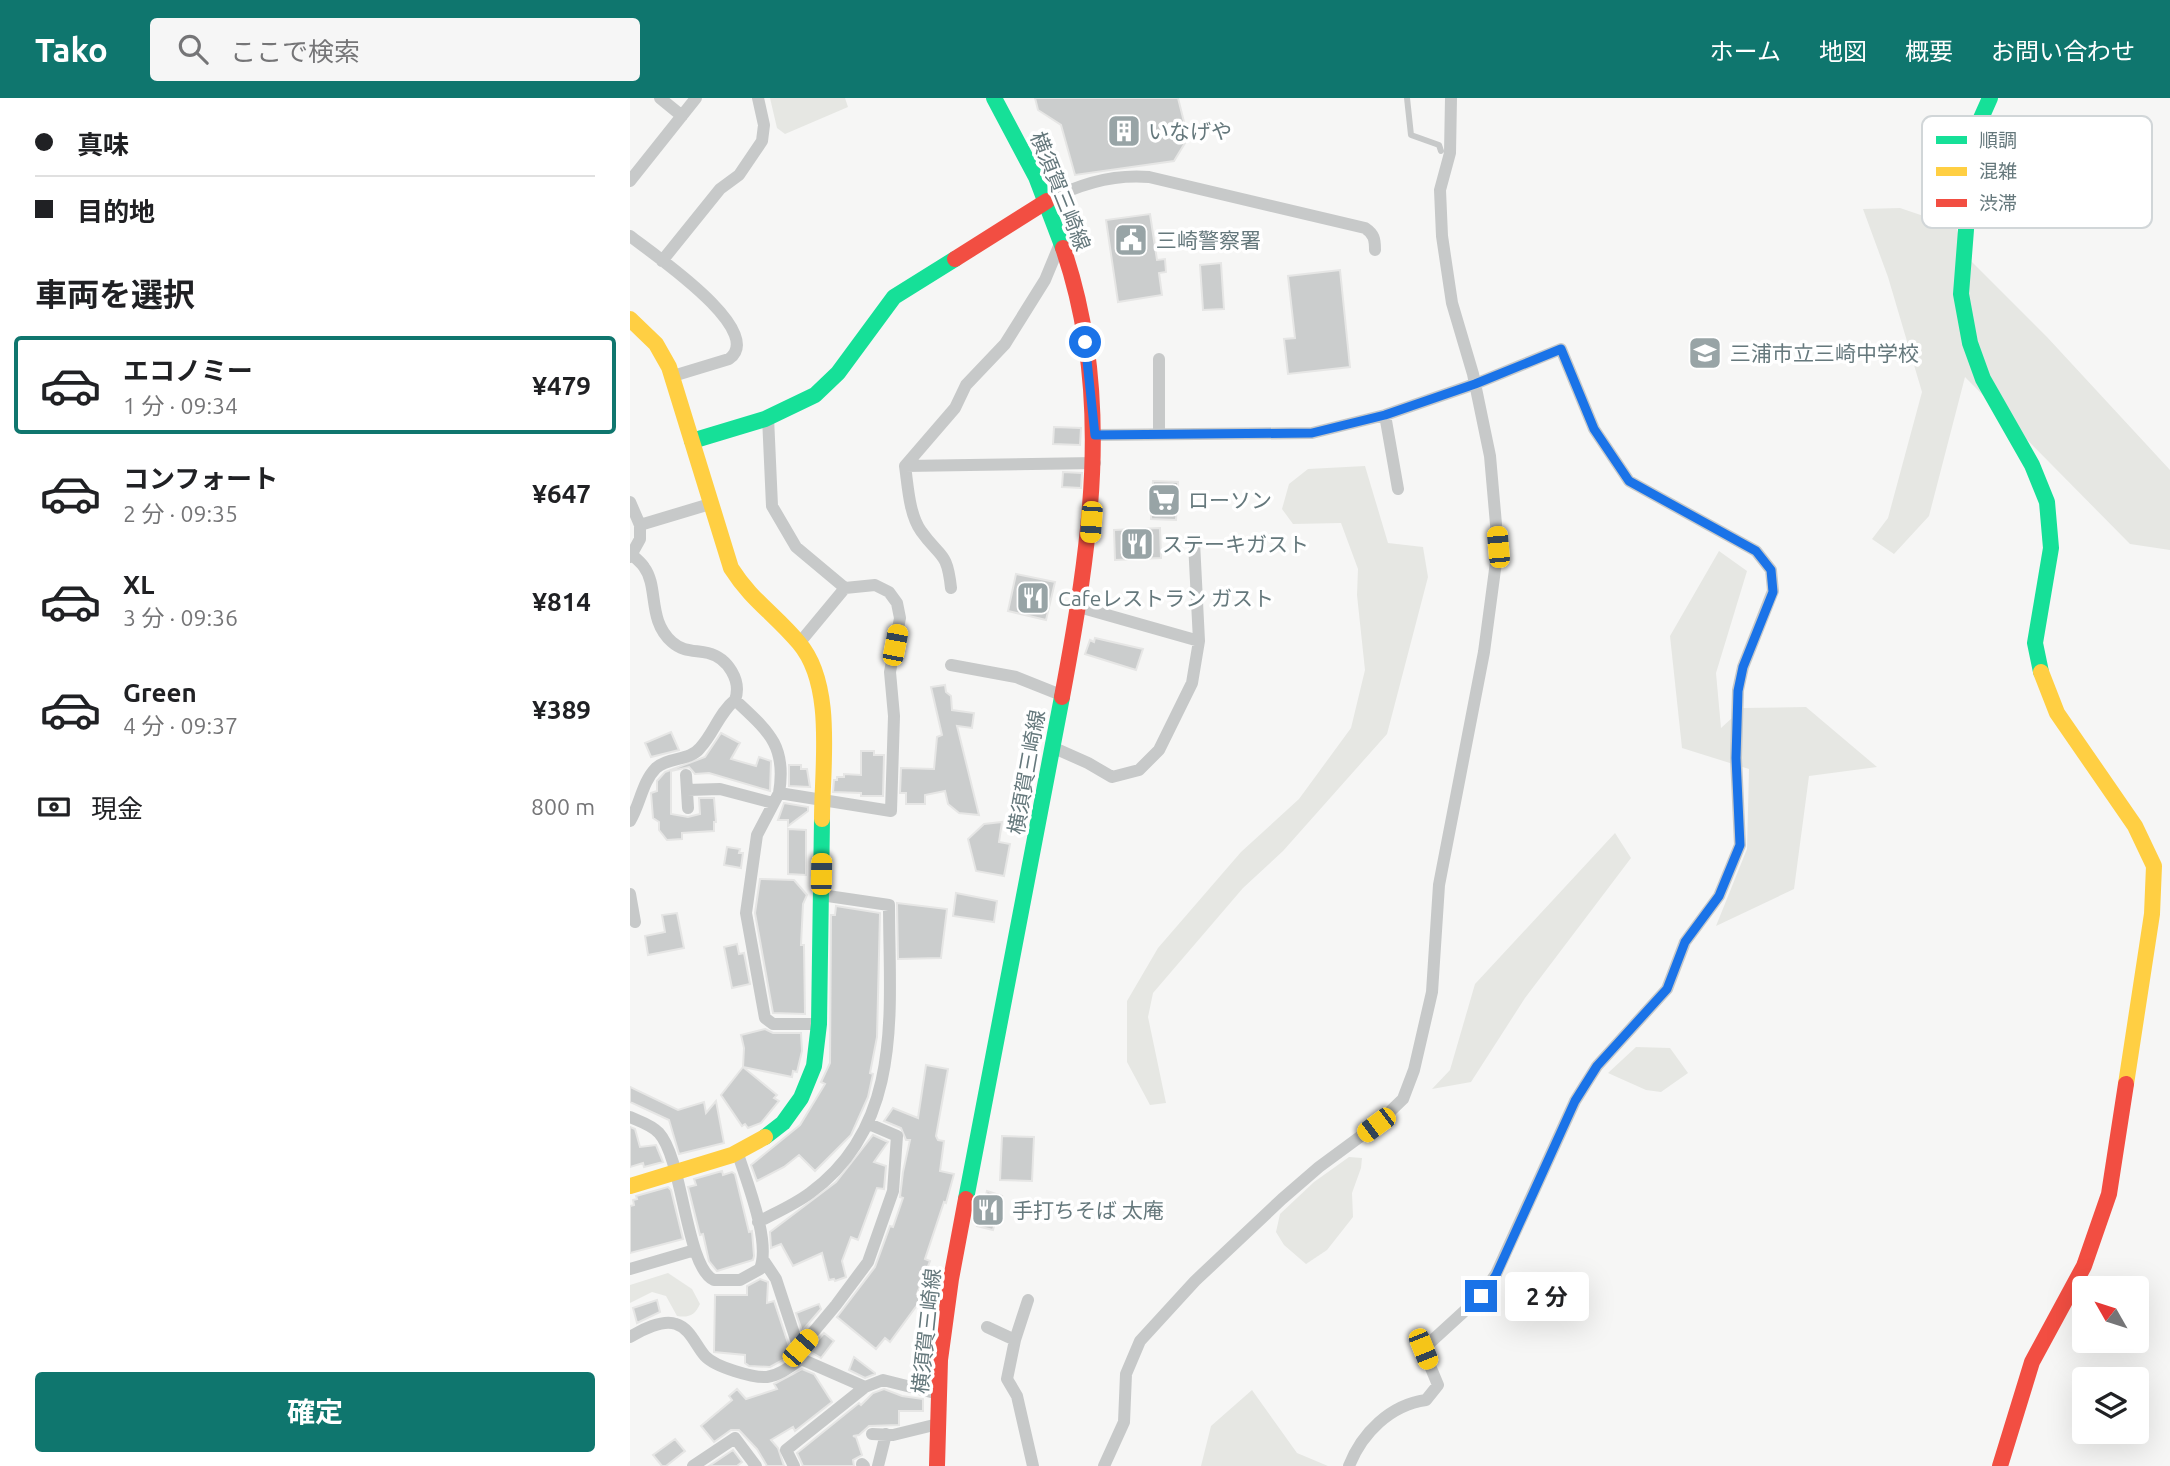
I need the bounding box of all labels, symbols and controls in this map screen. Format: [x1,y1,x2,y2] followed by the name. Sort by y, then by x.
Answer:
[150,18,640,81] search box
[174,30,212,68] icon: search
[35,31,108,68] text: Tako
[230,37,360,66] text: ここで検索
[1710,38,1781,65] text: ホーム
[1819,38,1867,65] text: 地図
[1905,38,1953,65] text: 概要
[1991,38,2135,65] text: お問い合わせ
[1105,112,1143,150] building icon: いなげや
[1922,116,2152,228] legend
[1148,119,1232,143] place label: いなげや
[1026,128,1096,254] street label: 横須賀三崎線
[1979,129,2017,151] text: 順調
[77,130,129,159] text: 真味
[1979,160,2017,182] text: 混雑
[1979,192,2017,214] text: 渋滞
[77,197,155,226] text: 目的地
[1112,221,1150,259] public building icon: 三崎警察署
[1156,228,1261,252] place label: 三崎警察署
[35,276,195,312] text: 車両を選択
[1069,326,1101,358] route start
[1686,334,1724,372] school or university icon: 三浦市立三崎中学校
[1730,341,1919,365] place label: 三浦市立三崎中学校
[39,354,102,417] icon: car
[123,356,253,385] text: エコノミー
[532,371,591,400] text: ¥479
[123,393,238,418] text: 1 分 · 09:34
[39,462,102,525] icon: car
[123,464,278,493] text: コンフォート
[532,479,591,508] text: ¥647
[1145,481,1183,519] supermarket icon: ローソン
[1188,488,1272,512] place label: ローソン
[1080,500,1103,544] car
[123,501,238,526] text: 2 分 · 09:35
[1118,525,1156,563] restaurant icon: ステーキガスト
[1486,525,1511,569] car
[1162,532,1309,556] place label: ステーキガスト
[39,570,102,633] icon: car
[123,570,154,599] text: XL
[1014,579,1052,617] restaurant icon: Cafeレストラン ガスト
[1058,586,1274,610] place label: Cafeレストラン ガスト
[532,587,591,616] text: ¥814
[123,605,238,630] text: 3 分 · 09:36
[881,622,910,668] car
[39,678,102,741] icon: car
[123,678,197,707] text: Green
[532,695,591,724] text: ¥389
[1003,708,1049,836] street label: 横須賀三崎線
[123,713,238,738] text: 4 分 · 09:37
[35,788,73,826] icon: cash
[91,794,143,823] text: 現金
[531,794,595,819] text: 800 m
[811,853,832,895] car
[1353,1104,1400,1146] car
[969,1191,1007,1229] restaurant icon: 手打ちそば 太庵
[1012,1198,1164,1222] place label: 手打ちそば 太庵
[907,1267,945,1395] street label: 横須賀三崎線
[1506,1272,1589,1320] callout: 2 分
[2072,1276,2149,1353] north arrow
[2072,1276,2149,1444] map controls
[1465,1280,1497,1312] route end
[1526,1284,1568,1309] text: 2 分
[779,1325,822,1371] car
[1406,1326,1441,1372] car
[2072,1367,2149,1444] button: layers
[35,1372,595,1452] button: 確定

